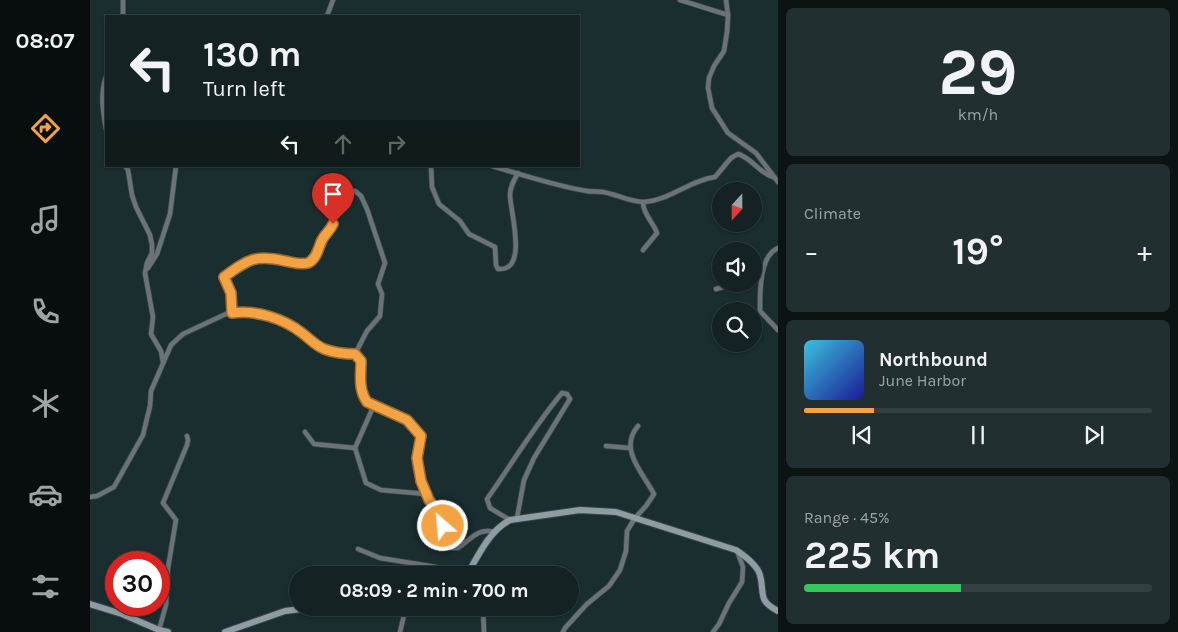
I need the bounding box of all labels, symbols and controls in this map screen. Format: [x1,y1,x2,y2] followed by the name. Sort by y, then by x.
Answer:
[16,28,74,54] text: 08:07
[203,34,301,75] text: 130 m
[939,34,1017,110] text: 29
[120,35,185,100] icon: left
[203,76,286,102] text: Turn left
[958,105,998,124] text: km/h
[28,111,63,146] icon: directions
[276,130,304,158] icon: left
[329,130,357,158] icon: ahead
[382,130,410,158] icon: right
[312,173,354,224] pin
[319,180,347,208] icon: arrive
[712,182,762,232] north arrow
[712,182,762,352] map controls
[28,202,63,237] icon: music
[804,204,861,223] text: Climate
[952,229,1004,274] text: 19°
[804,235,819,268] text: −
[1137,235,1152,268] text: +
[712,242,762,292] button: sound
[28,294,63,329] icon: phone
[712,302,762,352] button: search
[879,349,988,371] text: Northbound
[879,371,966,390] text: June Harbor
[28,386,63,421] icon: climate
[848,421,876,449] icon: previous
[964,421,992,449] icon: pause
[1080,421,1108,449] icon: next
[28,477,63,512] icon: car
[416,499,468,551] position arrow
[804,508,890,527] text: Range · 45%
[804,533,940,578] text: 225 km
[105,551,170,616] speed limit sign: 30
[28,569,63,604] icon: filters
[339,580,529,602] text: 08:09 · 2 min · 700 m

